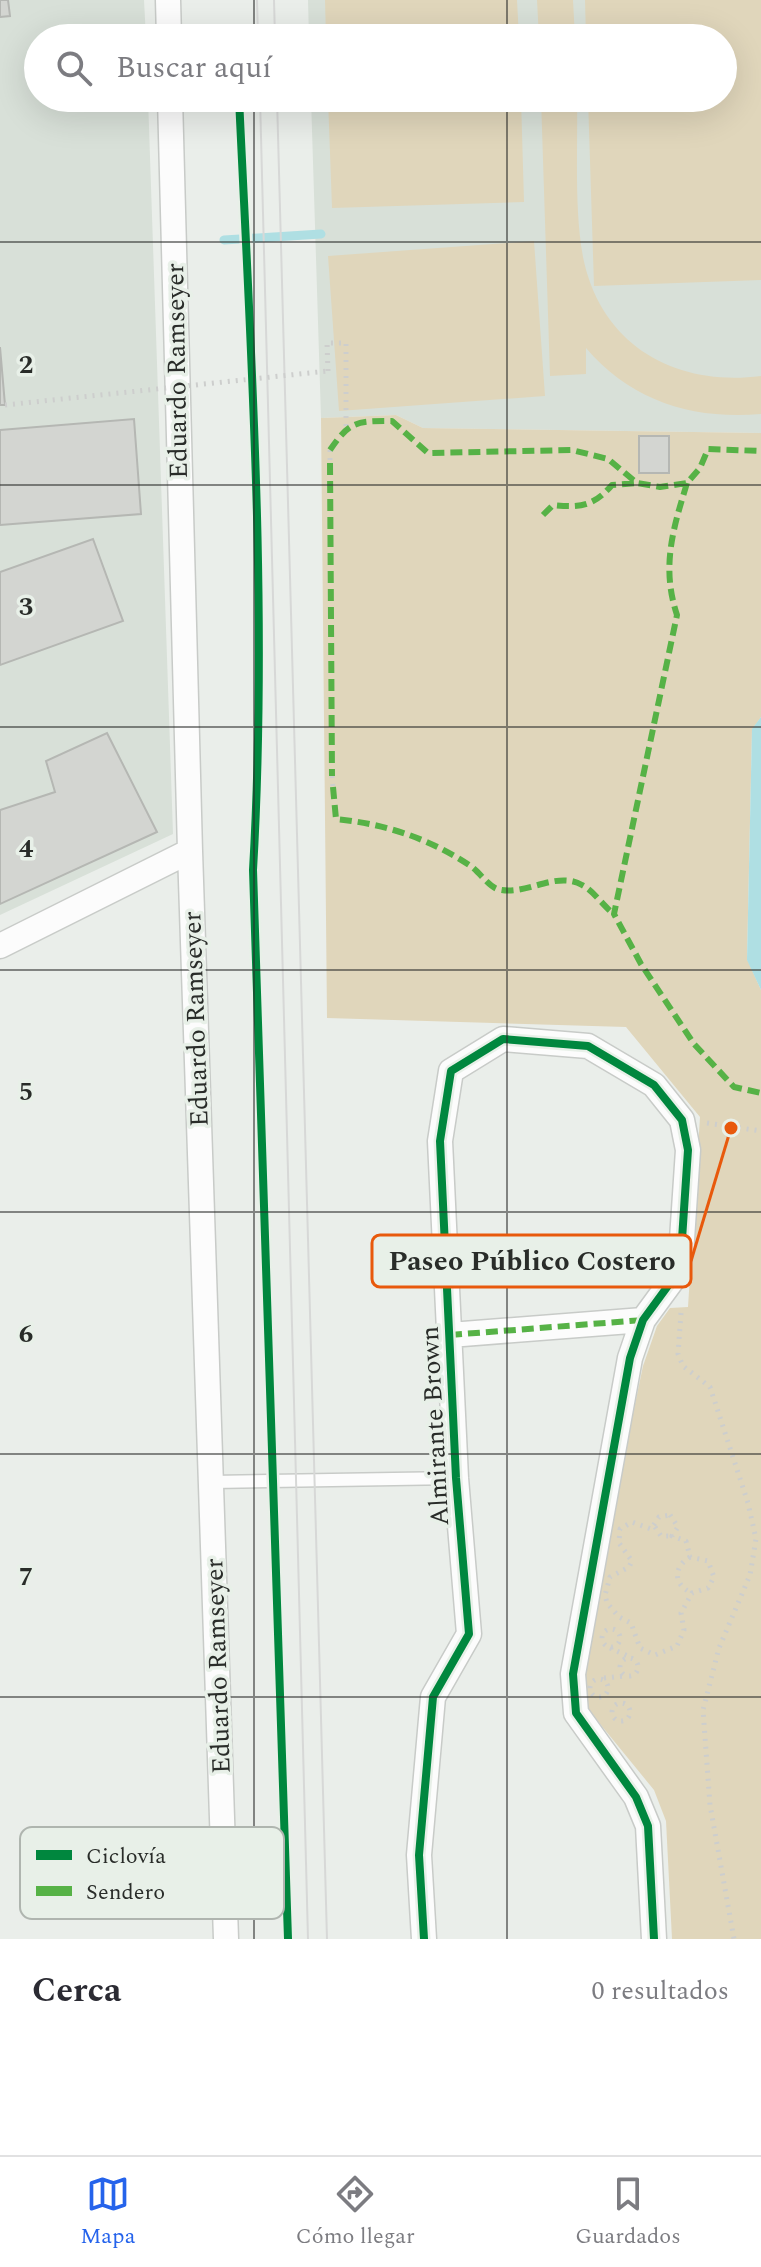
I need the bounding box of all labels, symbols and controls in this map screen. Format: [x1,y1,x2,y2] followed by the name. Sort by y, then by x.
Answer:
[24,24,737,112] search box
[116,45,272,91] text: Buscar aquí
[52,46,96,90] icon: search
[155,263,199,479] street label: Eduardo Ramseyer
[19,345,33,385] text: 2
[19,587,33,627] text: 3
[19,829,34,869] text: 4
[172,910,220,1128] street label: Eduardo Ramseyer
[19,1072,33,1112] text: 5
[372,1235,691,1287] callout: Paseo Público Costero
[388,1240,676,1283] text: Paseo Público Costero
[19,1314,33,1354] text: 6
[410,1325,460,1527] street label: Almirante Brown
[19,1557,33,1597] text: 7
[194,1557,242,1775] street label: Eduardo Ramseyer
[20,1827,284,1919] legend
[86,1840,166,1873] text: Ciclovía
[86,1876,165,1909] text: Sendero
[32,1965,121,2017] text: Cerca
[591,1971,729,2011] text: 0 resultados
[80,2172,135,2253] tab: Mapa
[296,2172,415,2253] tab: Cómo llegar
[575,2172,681,2253] tab: Guardados

